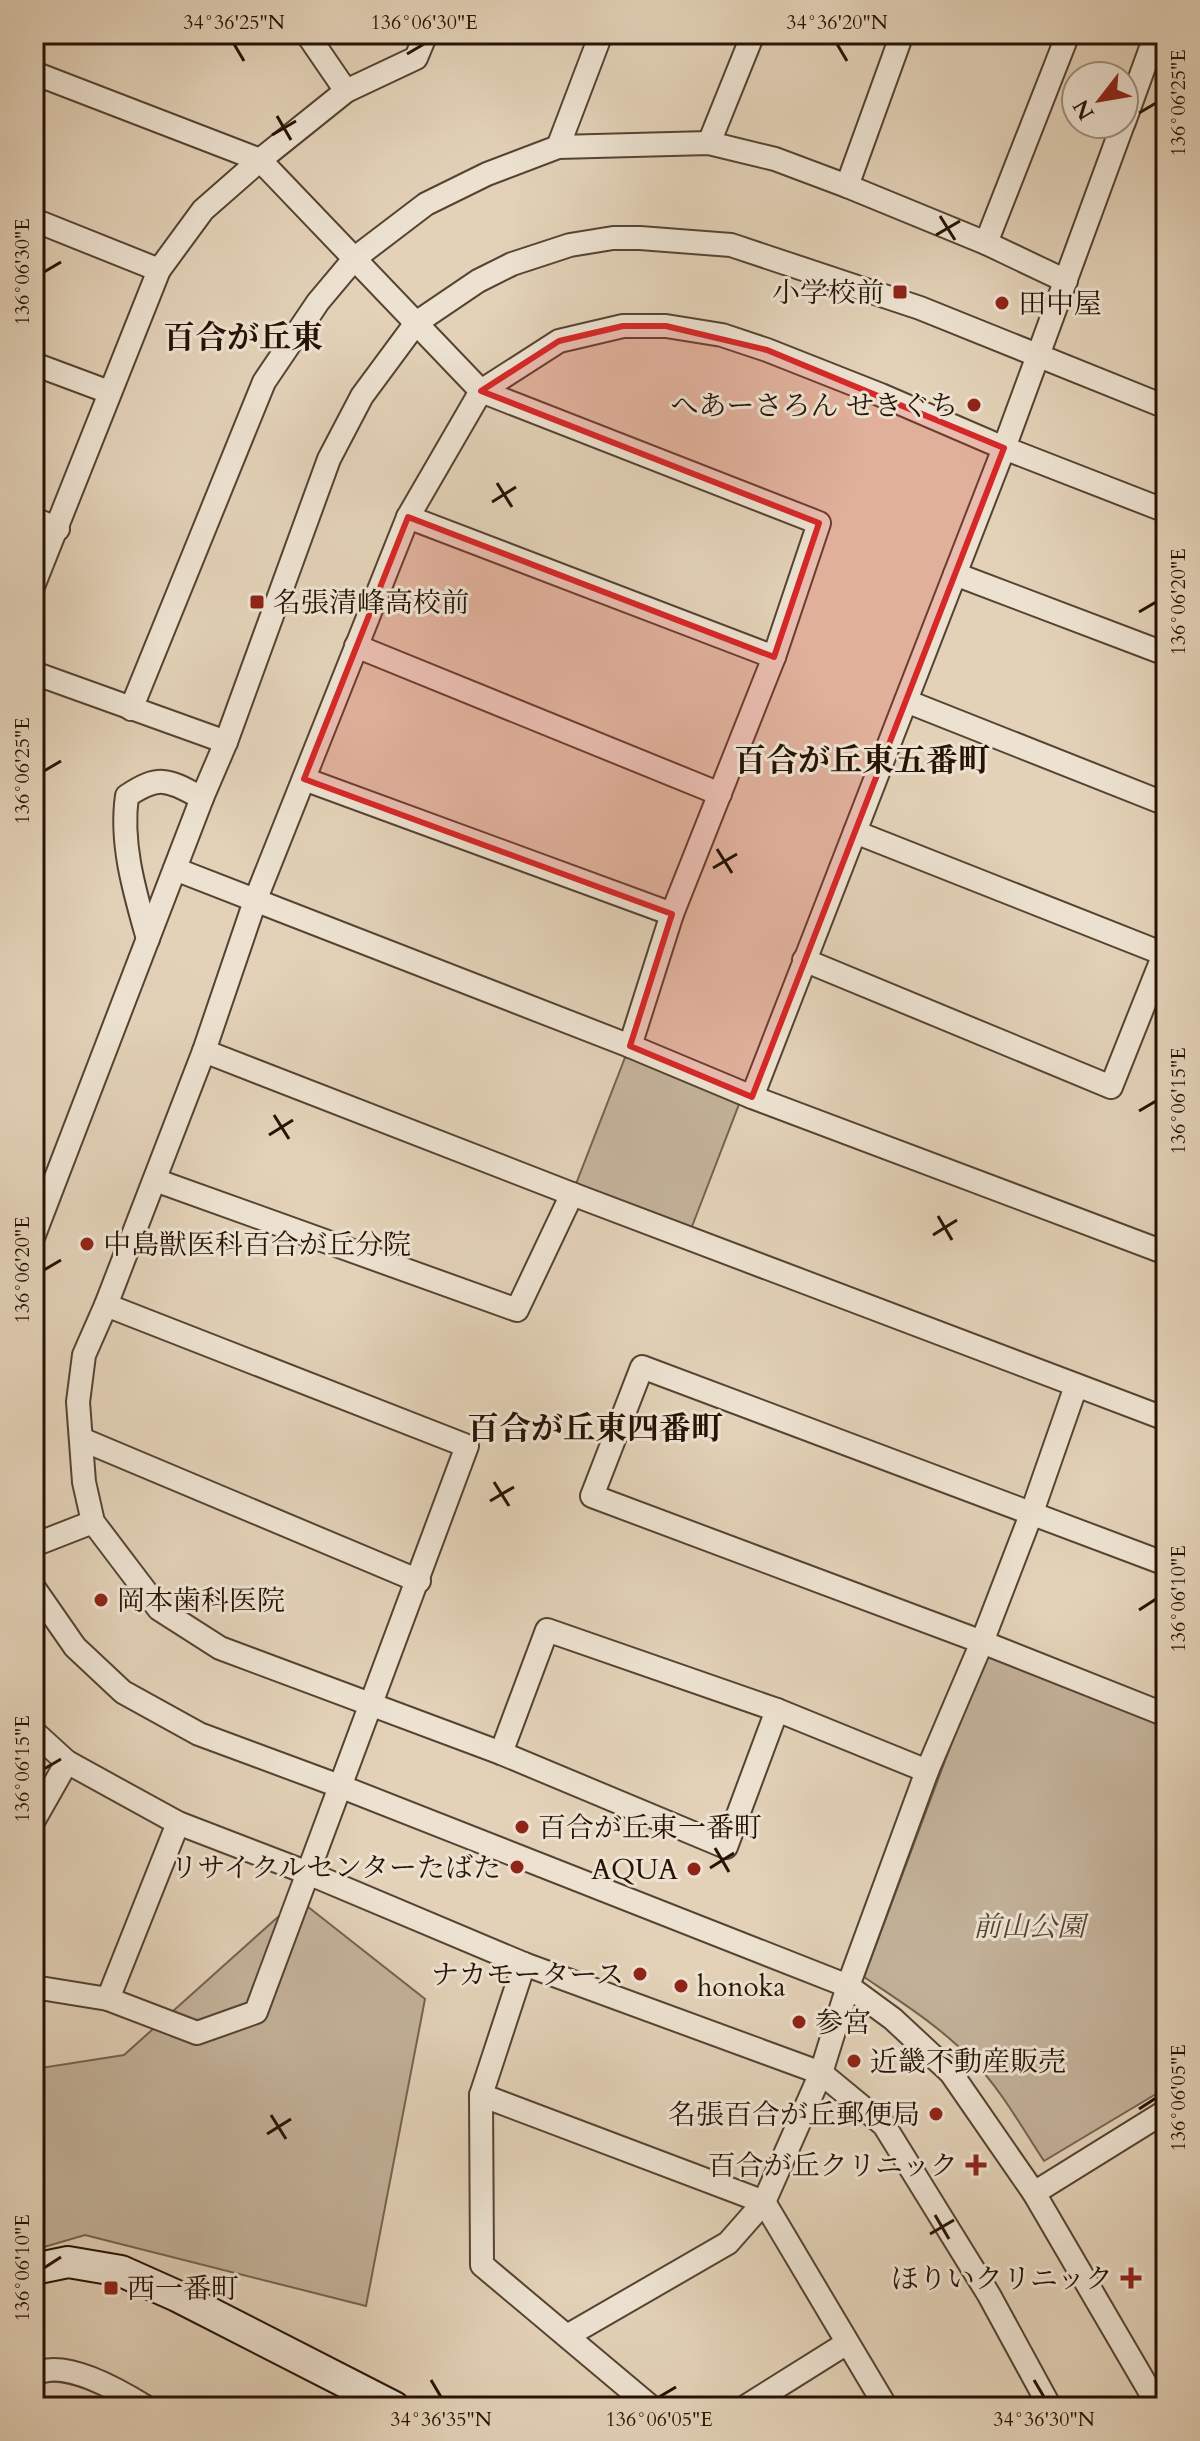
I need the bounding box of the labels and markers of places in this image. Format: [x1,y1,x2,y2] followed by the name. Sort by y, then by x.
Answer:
[772,274,884,312] place label: 小学校前
[891,283,909,301] marker: 小学校前
[1018,285,1102,323] place label: 田中屋
[993,294,1011,312] marker: 田中屋
[670,387,958,425] place label: へあーさろん せきぐち
[965,396,983,414] marker: へあーさろん せきぐち
[273,584,469,622] place label: 名張清峰高校前
[248,593,266,611] marker: 名張清峰高校前
[103,1226,411,1264] place label: 中島獣医科百合が丘分院
[78,1235,96,1253] marker: 中島獣医科百合が丘分院
[117,1582,285,1620] place label: 岡本歯科医院
[92,1591,110,1609] marker: 岡本歯科医院
[538,1809,762,1847] place label: 百合が丘東一番町
[513,1818,531,1836] marker: 百合が丘東一番町
[170,1849,501,1887] place label: リサイクルセンターたばた
[591,1851,678,1889] place label: AQUA
[508,1858,526,1876] marker: リサイクルセンターたばた
[685,1860,703,1878] marker: AQUA
[431,1956,624,1994] place label: ナカモータース
[631,1965,649,1983] marker: ナカモータース
[697,1968,786,2006] place label: honoka
[672,1977,690,1995] marker: honoka
[815,2004,871,2042] place label: 参宮
[790,2013,808,2031] marker: 参宮
[870,2043,1066,2081] place label: 近畿不動産販売
[845,2052,863,2070] marker: 近畿不動産販売
[668,2096,920,2134] place label: 名張百合が丘郵便局
[927,2105,945,2123] marker: 名張百合が丘郵便局
[708,2147,958,2185] place label: 百合が丘クリニック
[965,2154,987,2176] marker: 百合が丘クリニック
[891,2260,1113,2298] place label: ほりいクリニック
[1120,2267,1142,2289] marker: ほりいクリニック
[127,2270,239,2308] place label: 西一番町
[102,2279,120,2297] marker: 西一番町

